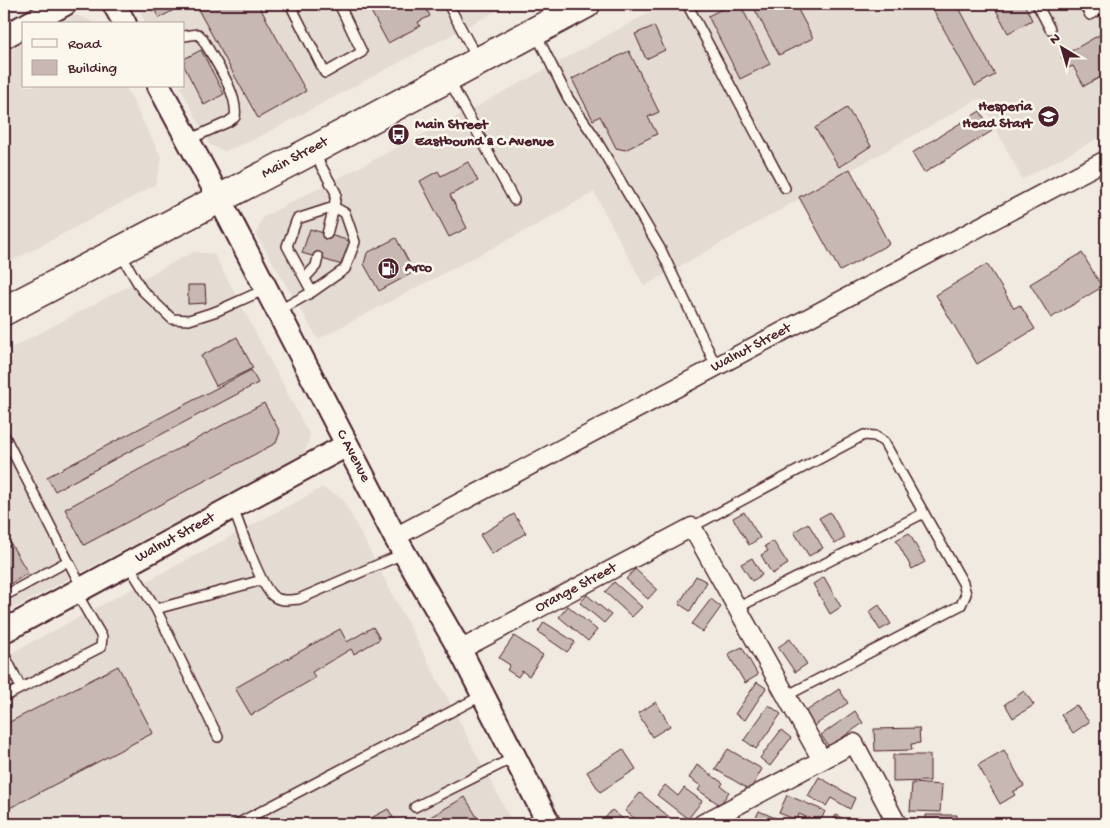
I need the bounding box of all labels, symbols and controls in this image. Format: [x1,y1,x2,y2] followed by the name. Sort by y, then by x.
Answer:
[22,22,185,88] legend
[1038,22,1088,72] north arrow
[1047,30,1064,49] text: N
[68,36,102,54] text: Road
[67,60,117,78] text: Building
[962,98,1034,133] place label: Hesperia Head Start
[1036,104,1060,128] school or university icon: Hesperia Head Start
[415,116,555,151] place label: Main Street Eastbound & C Avenue
[387,122,411,146] bus stop icon: Main Street Eastbound & C Avenue
[259,132,333,183] street label: Main Street
[377,256,401,280] fuel station icon: Arco
[404,259,432,277] place label: Arco
[708,318,796,377] street label: Walnut Street
[332,427,374,486] street label: C Avenue
[132,508,220,567] street label: Walnut Street
[532,558,621,617] street label: Orange Street

